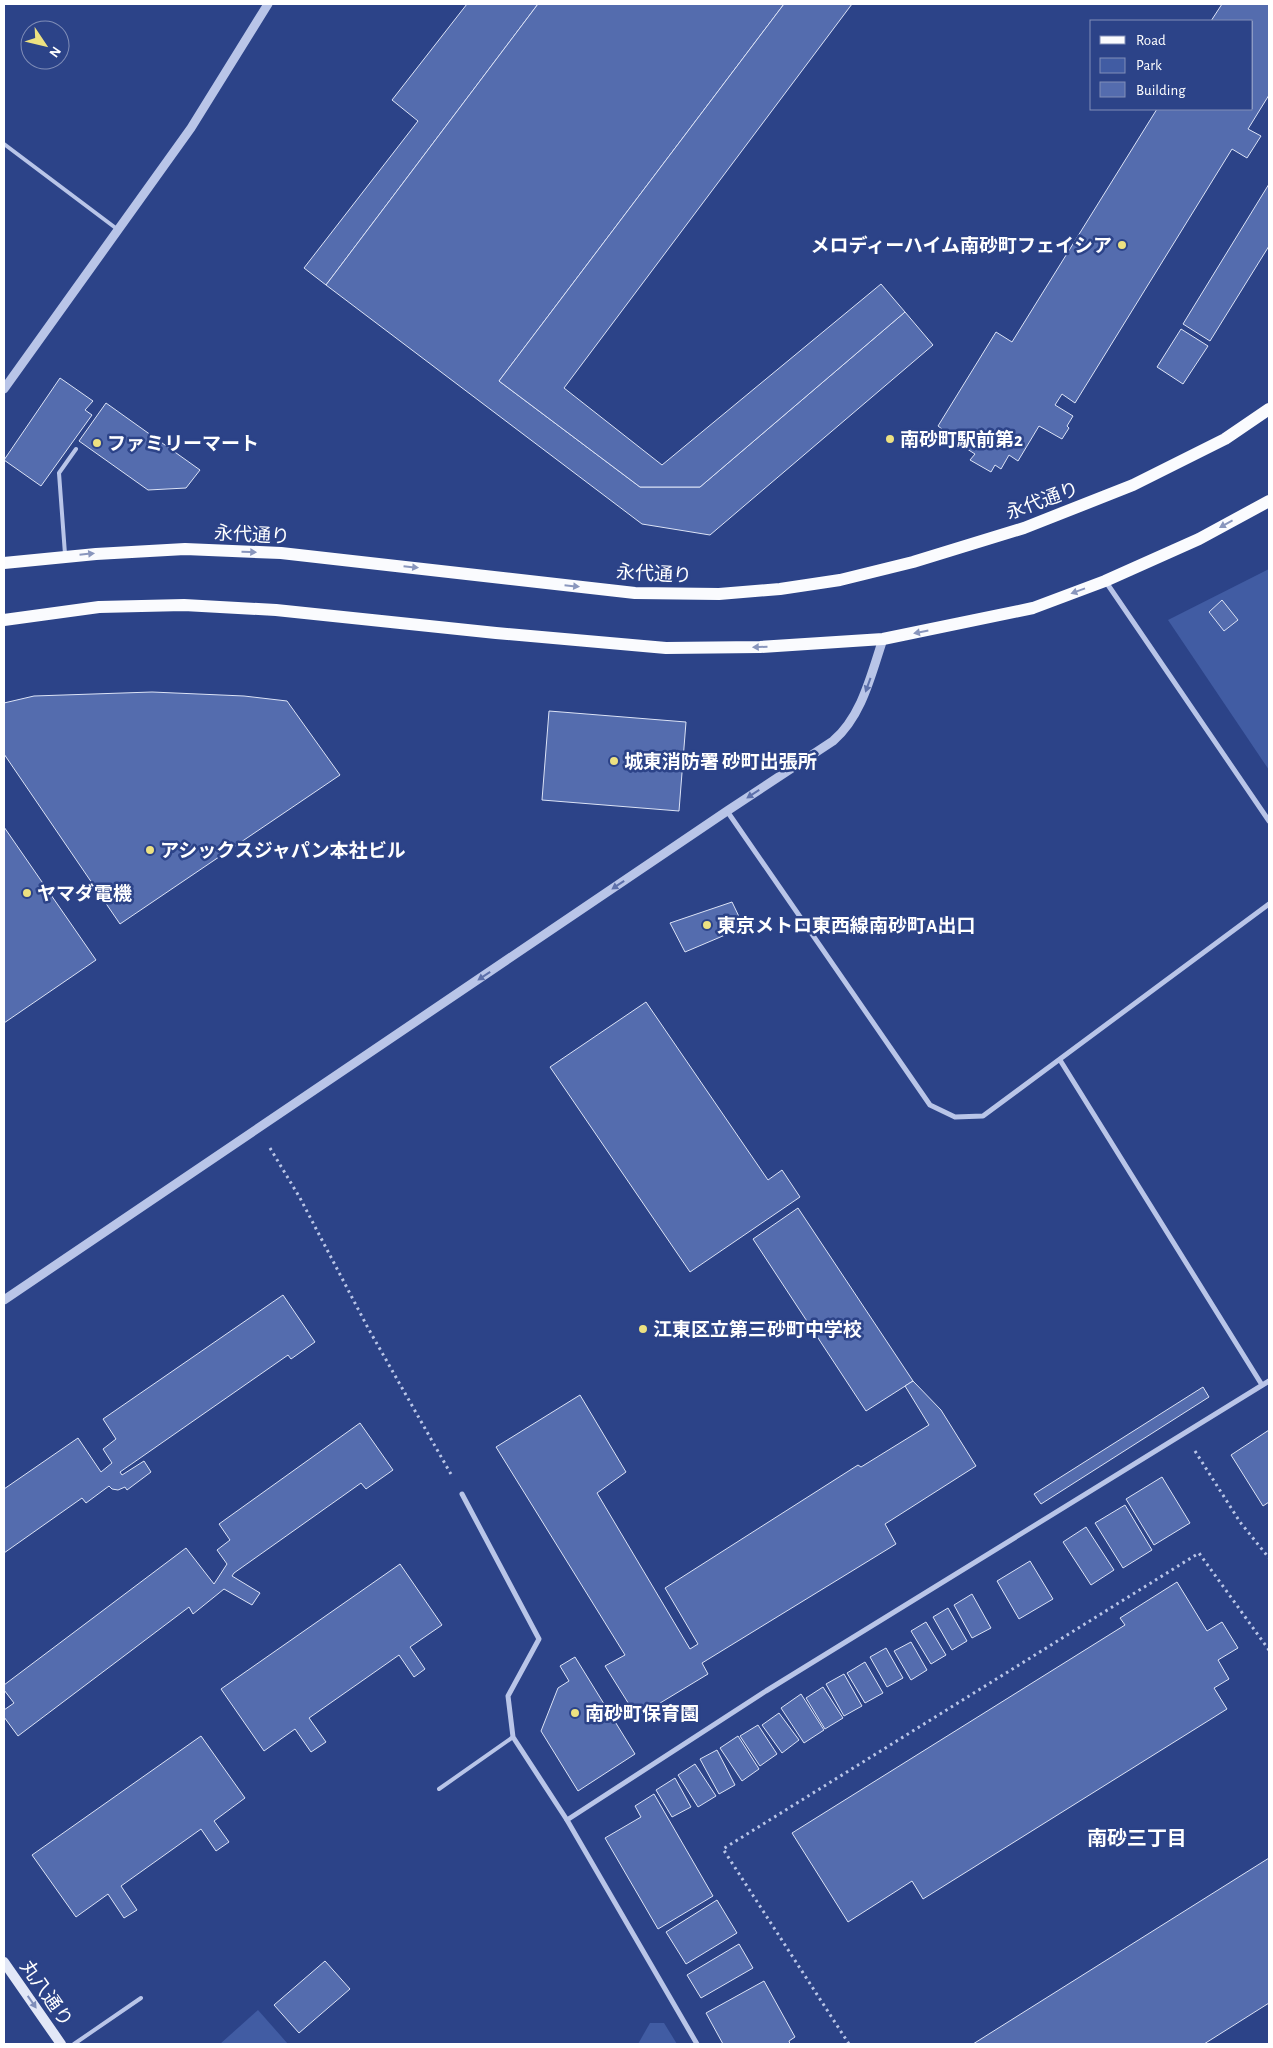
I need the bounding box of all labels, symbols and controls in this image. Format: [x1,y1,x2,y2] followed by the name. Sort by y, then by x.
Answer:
[20,20,70,70] north arrow
[1090,20,1253,110] legend
[1136,33,1166,48] text: Road
[46,44,63,60] text: N
[1136,58,1162,73] text: Park
[1136,83,1186,98] text: Building
[810,235,1112,256] place label: メロディーハイム南砂町フェイシア
[1116,239,1128,251] marker: メロディーハイム南砂町フェイシア
[900,429,1023,450] place label: 南砂町駅前第2
[884,433,896,445] marker: 南砂町駅前第2
[107,435,259,454] place label: ファミリーマート
[91,437,103,449] marker: ファミリーマート
[1003,479,1081,523] street label: 永代通り
[1219,520,1234,528] one-way arrow
[213,523,290,547] street label: 永代通り
[242,548,258,556] one-way arrow
[79,550,95,558] one-way arrow
[615,562,692,586] street label: 永代通り
[403,564,419,572] one-way arrow
[565,582,581,590] one-way arrow
[1071,588,1086,595] one-way arrow
[914,628,929,636] one-way arrow
[752,643,768,651] one-way arrow
[863,678,871,693] one-way arrow
[624,751,817,772] place label: 城東消防署 砂町出張所
[608,755,620,767] marker: 城東消防署 砂町出張所
[746,789,760,799] one-way arrow
[160,840,406,861] place label: アシックスジャパン本社ビル
[144,844,156,856] marker: アシックスジャパン本社ビル
[611,880,625,889] one-way arrow
[37,883,132,904] place label: ヤマダ電機
[21,887,33,899] marker: ヤマダ電機
[717,915,975,936] place label: 東京メトロ東西線南砂町A出口
[701,919,713,931] marker: 東京メトロ東西線南砂町A出口
[477,971,490,981] one-way arrow
[653,1319,862,1340] place label: 江東区立第三砂町中学校
[637,1323,649,1335] marker: 江東区立第三砂町中学校
[585,1704,699,1724] place label: 南砂町保育園
[569,1707,581,1719] marker: 南砂町保育園
[1087,1828,1187,1849] district label: 南砂三丁目
[16,1957,76,2030] street label: 丸八通り
[27,1995,37,2009] one-way arrow

